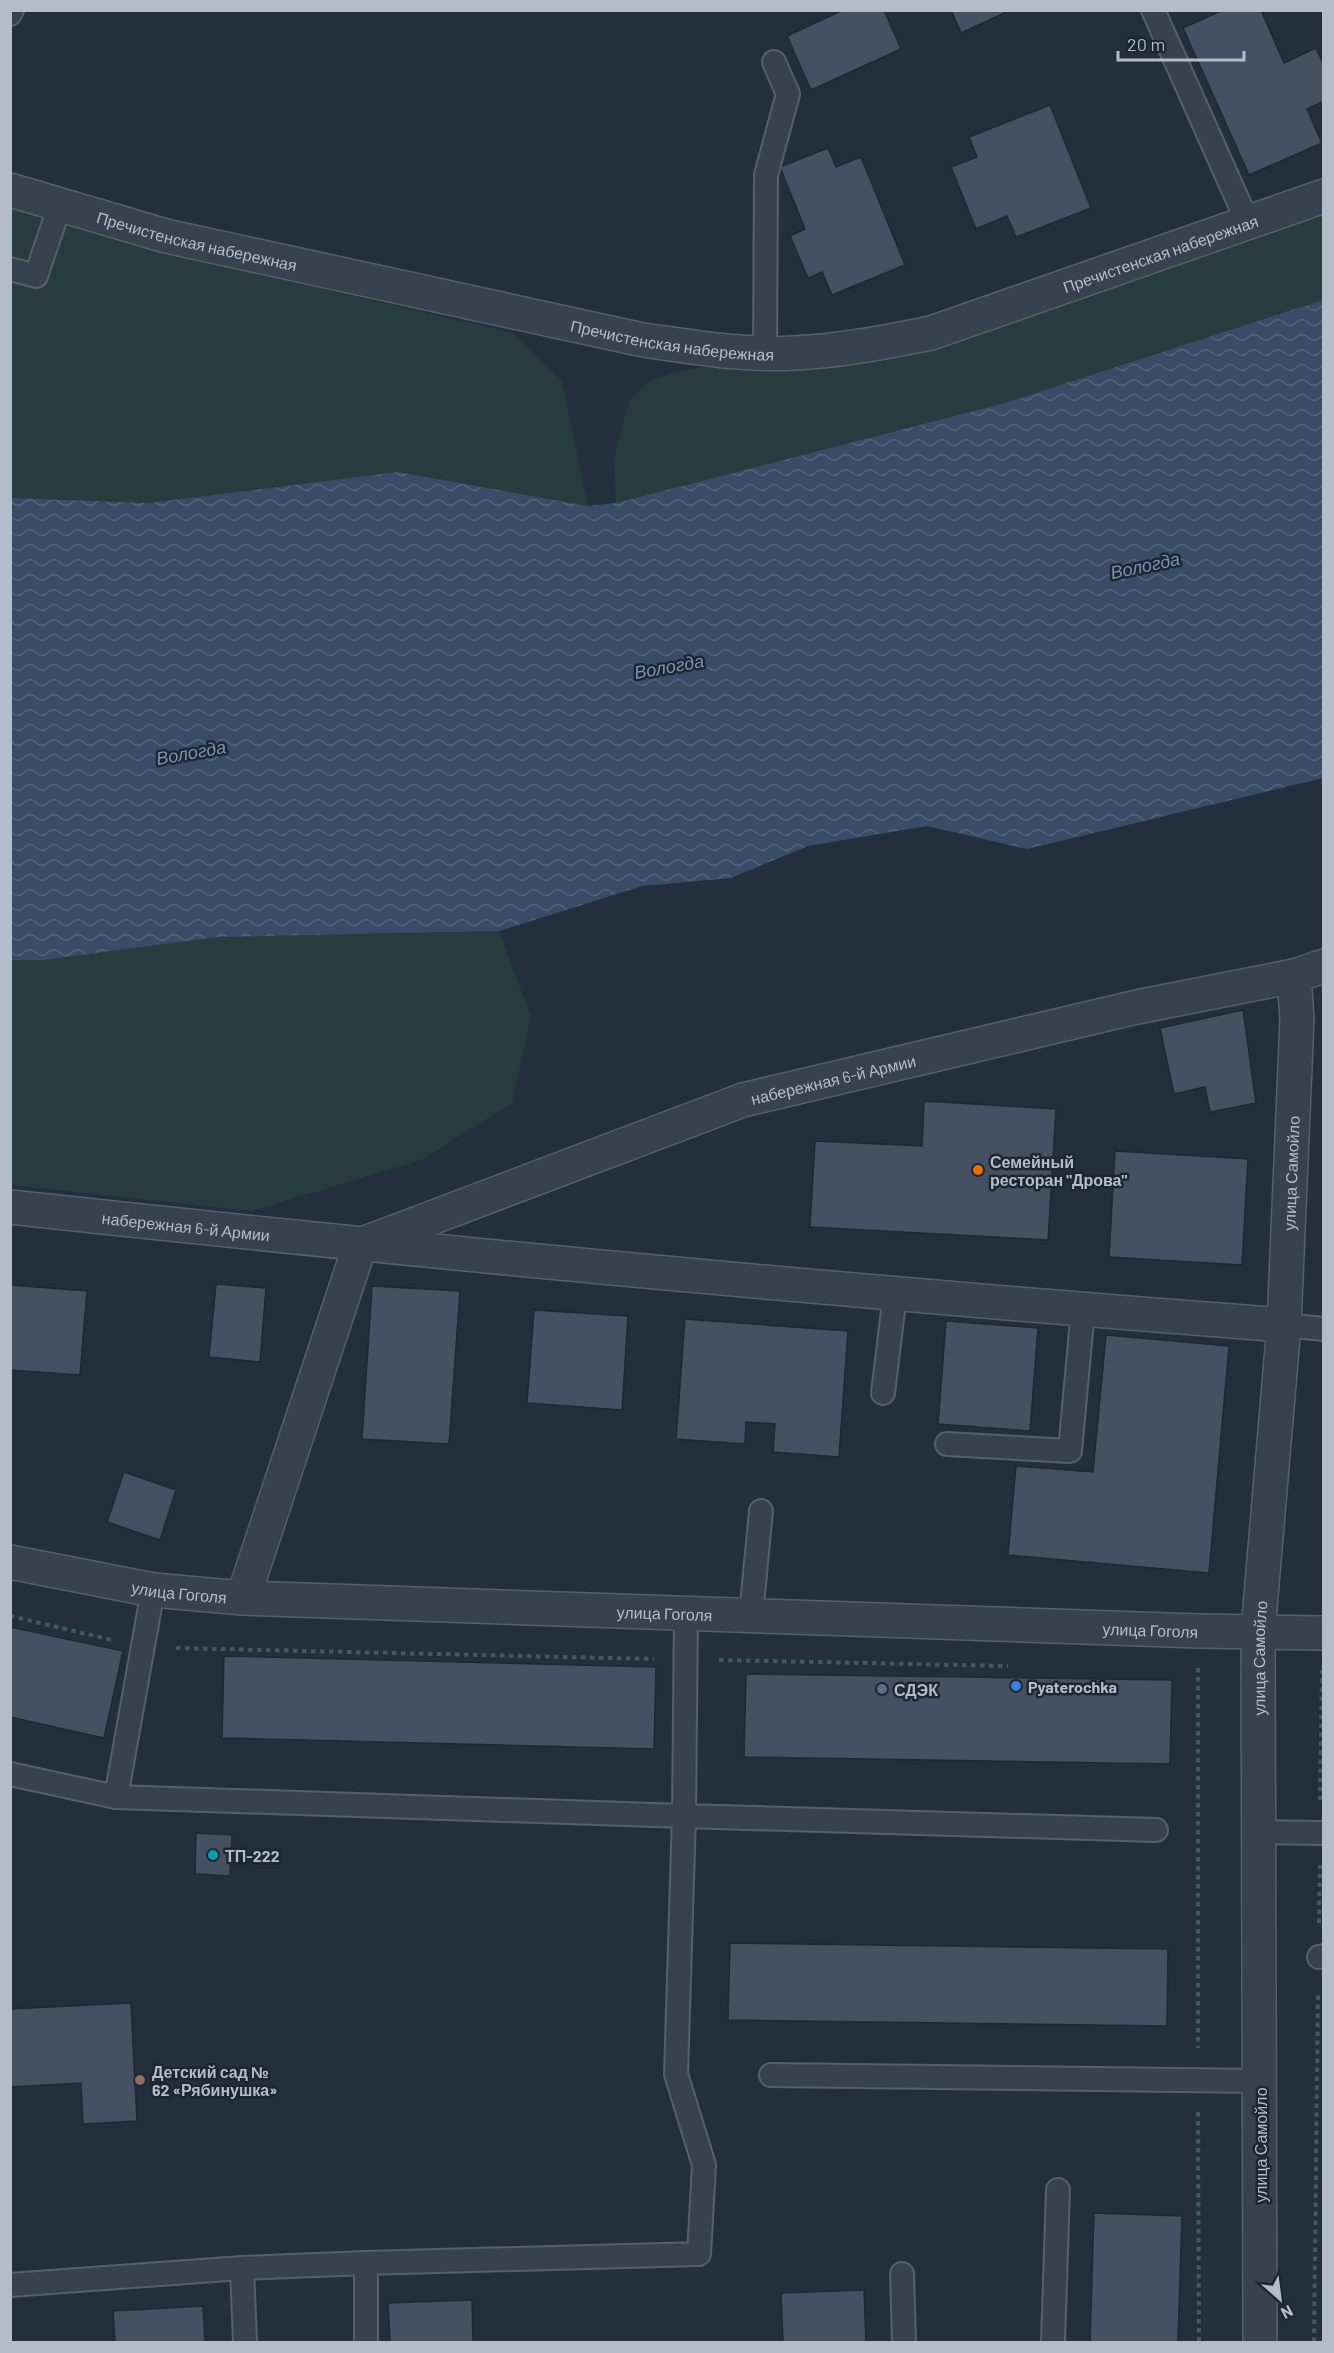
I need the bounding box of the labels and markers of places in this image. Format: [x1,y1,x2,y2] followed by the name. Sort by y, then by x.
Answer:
[990,1152,1128,1189] place label: Семейный ресторан "Дрова"
[971,1163,985,1177] marker: Семейный ресторан "Дрова"
[1028,1677,1117,1696] place label: Pyaterochka
[1009,1679,1023,1693] marker: Pyaterochka
[894,1680,938,1699] place label: СДЭК
[875,1682,889,1696] marker: СДЭК
[225,1846,280,1865] place label: ТП-222
[206,1848,220,1862] marker: ТП-222
[152,2062,277,2099] place label: Детский сад № 62 «Рябинушка»
[133,2073,147,2087] marker: Детский сад № 62 «Рябинушка»

